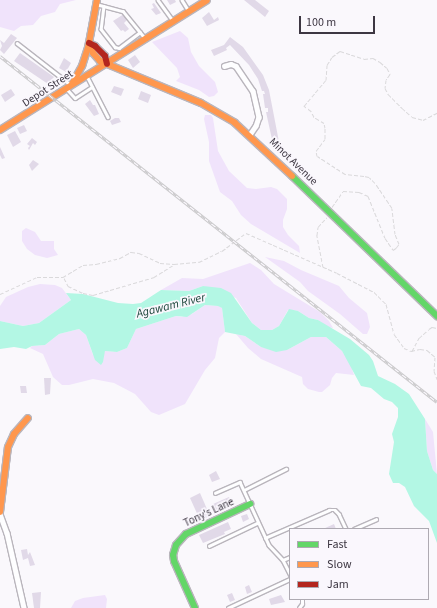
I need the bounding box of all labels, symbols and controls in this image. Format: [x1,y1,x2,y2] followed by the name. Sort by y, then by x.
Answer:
[301,8,377,34] scale bar
[306,14,336,31] text: 100 m
[20,68,76,110] street label: Depot Street
[266,136,320,188] street label: Minot Avenue
[135,290,207,322] water label: Agawam River
[182,496,236,530] street label: Tony's Lane
[289,528,429,600] legend
[327,536,347,553] text: Fast
[327,556,352,573] text: Slow
[327,576,349,593] text: Jam

